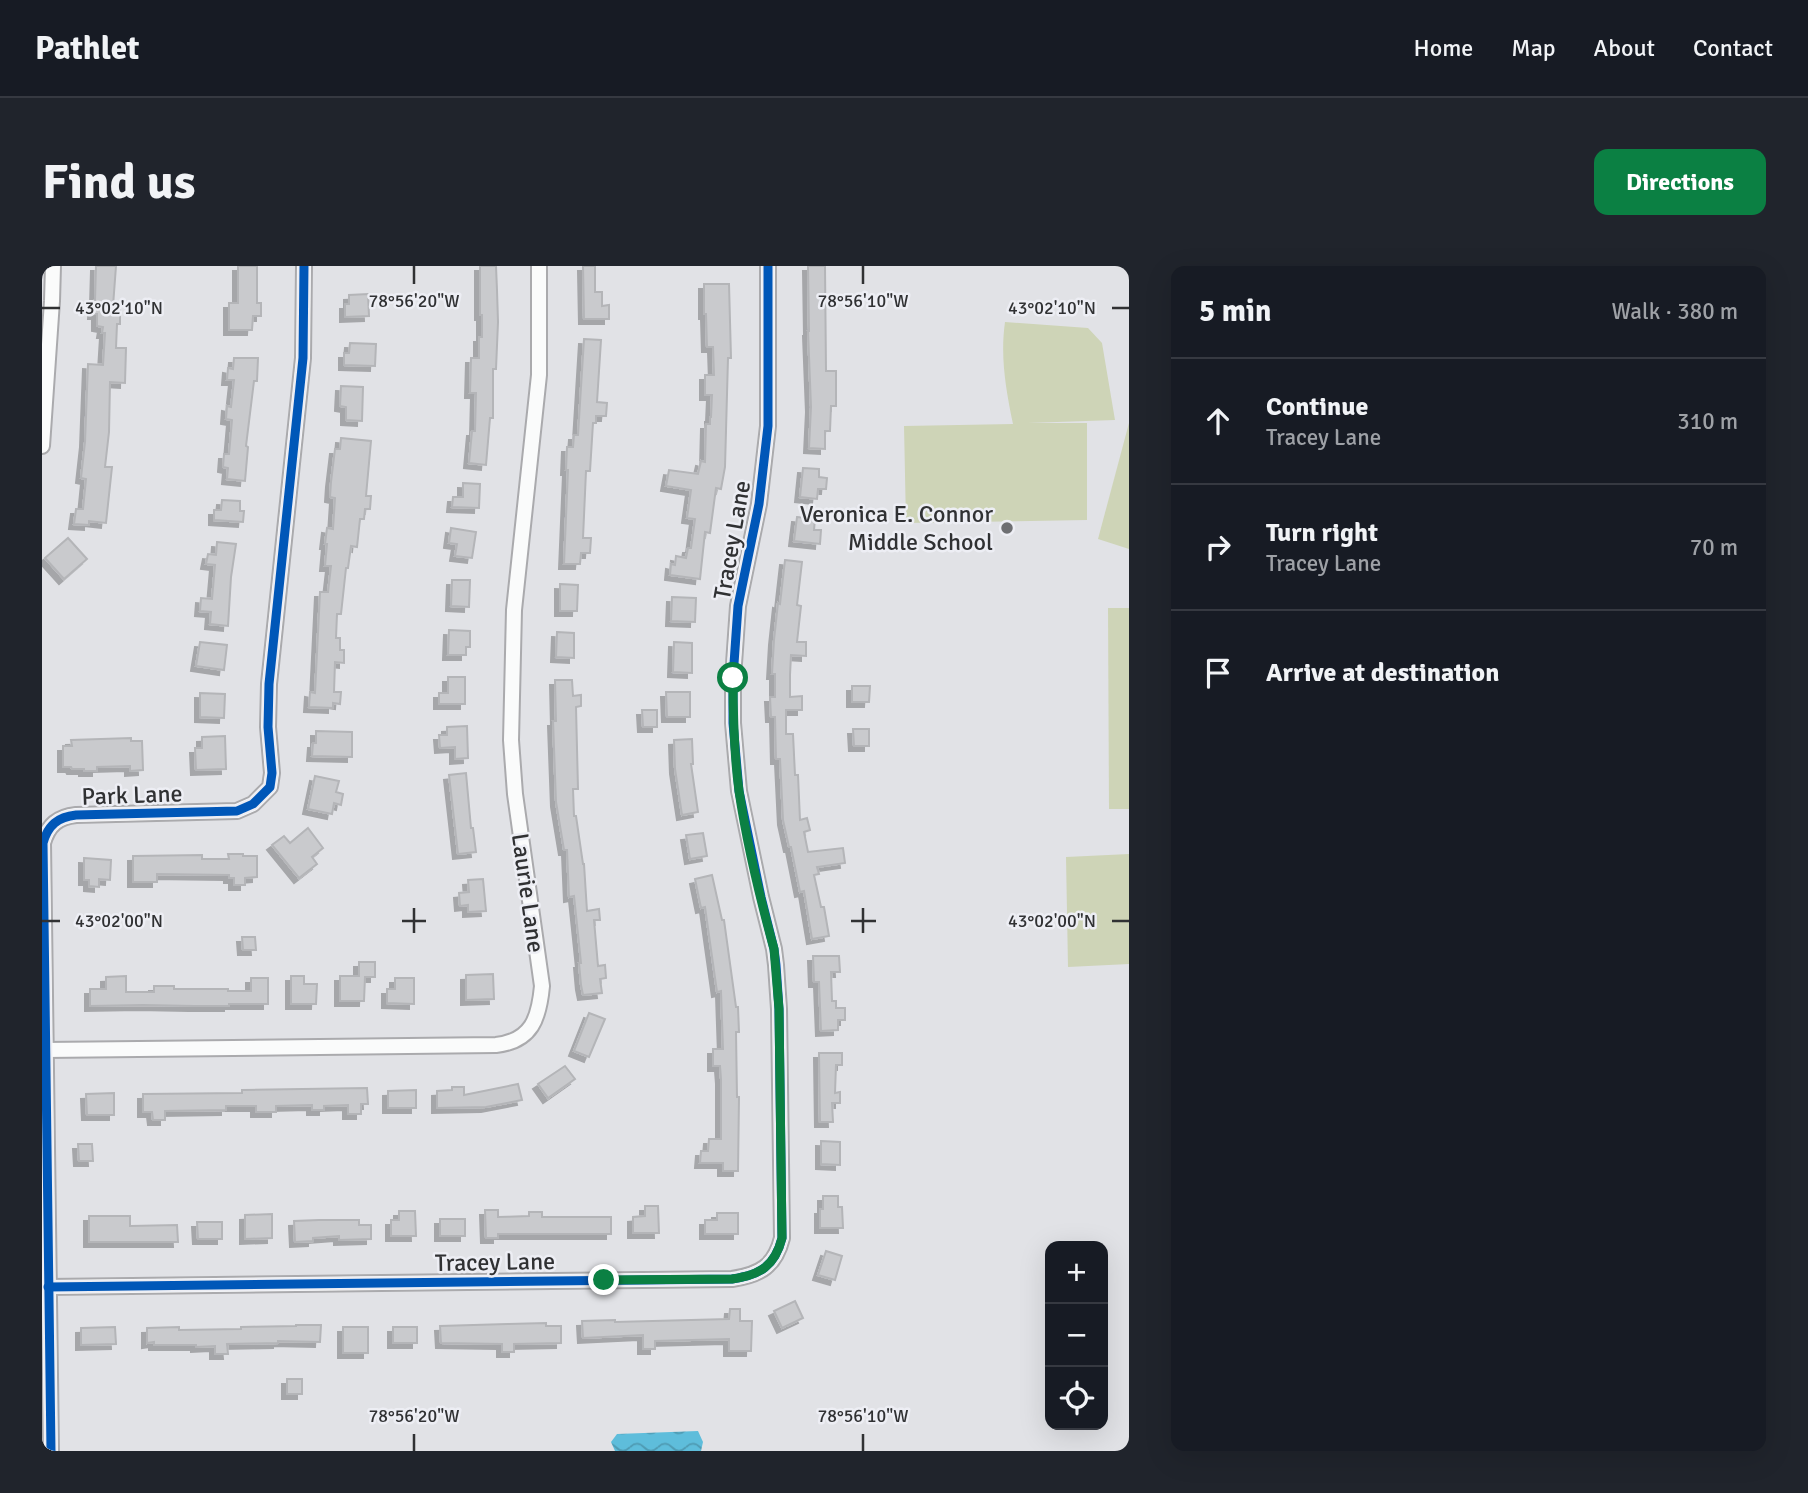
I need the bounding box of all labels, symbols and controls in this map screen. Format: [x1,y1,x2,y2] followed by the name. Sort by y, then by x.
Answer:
[35,28,139,69] text: Pathlet
[1413,33,1473,63] text: Home
[1511,33,1556,63] text: Map
[1594,33,1655,63] text: About
[1693,33,1773,63] text: Contact
[1594,149,1766,215] button: Directions
[42,152,195,212] text: Find us
[369,290,459,312] text: 78°56'20"W
[818,290,908,312] text: 78°56'10"W
[1199,293,1271,330] text: 5 min
[75,297,163,319] text: 43°02'10"N
[1008,297,1096,319] text: 43°02'10"N
[1612,297,1738,326] text: Walk · 380 m
[1266,391,1368,423] text: Continue
[1199,402,1237,440] icon: ahead
[1677,407,1738,436] text: 310 m
[1266,423,1381,452] text: Tracey Lane
[707,478,757,602] street label: Tracey Lane
[800,499,993,557] place label: Veronica E. Connor Middle School
[1266,517,1378,549] text: Turn right
[999,520,1015,536] marker: Veronica E. Connor Middle School
[1199,528,1237,566] icon: right
[1690,533,1738,562] text: 70 m
[1266,549,1381,578] text: Tracey Lane
[1199,654,1237,692] icon: arrive
[1266,657,1499,689] text: Arrive at destination
[717,662,748,693] route start
[81,778,183,812] street label: Park Lane
[505,831,551,955] street label: Laurie Lane
[75,910,163,932] text: 43°02'00"N
[1008,910,1096,932] text: 43°02'00"N
[1045,1241,1108,1430] map controls
[1045,1241,1108,1304] button: +
[435,1246,555,1278] street label: Tracey Lane
[588,1264,619,1295] route end
[1045,1304,1108,1367] button: −
[1045,1367,1108,1430] button: locate
[369,1405,459,1427] text: 78°56'20"W
[818,1405,908,1427] text: 78°56'10"W

